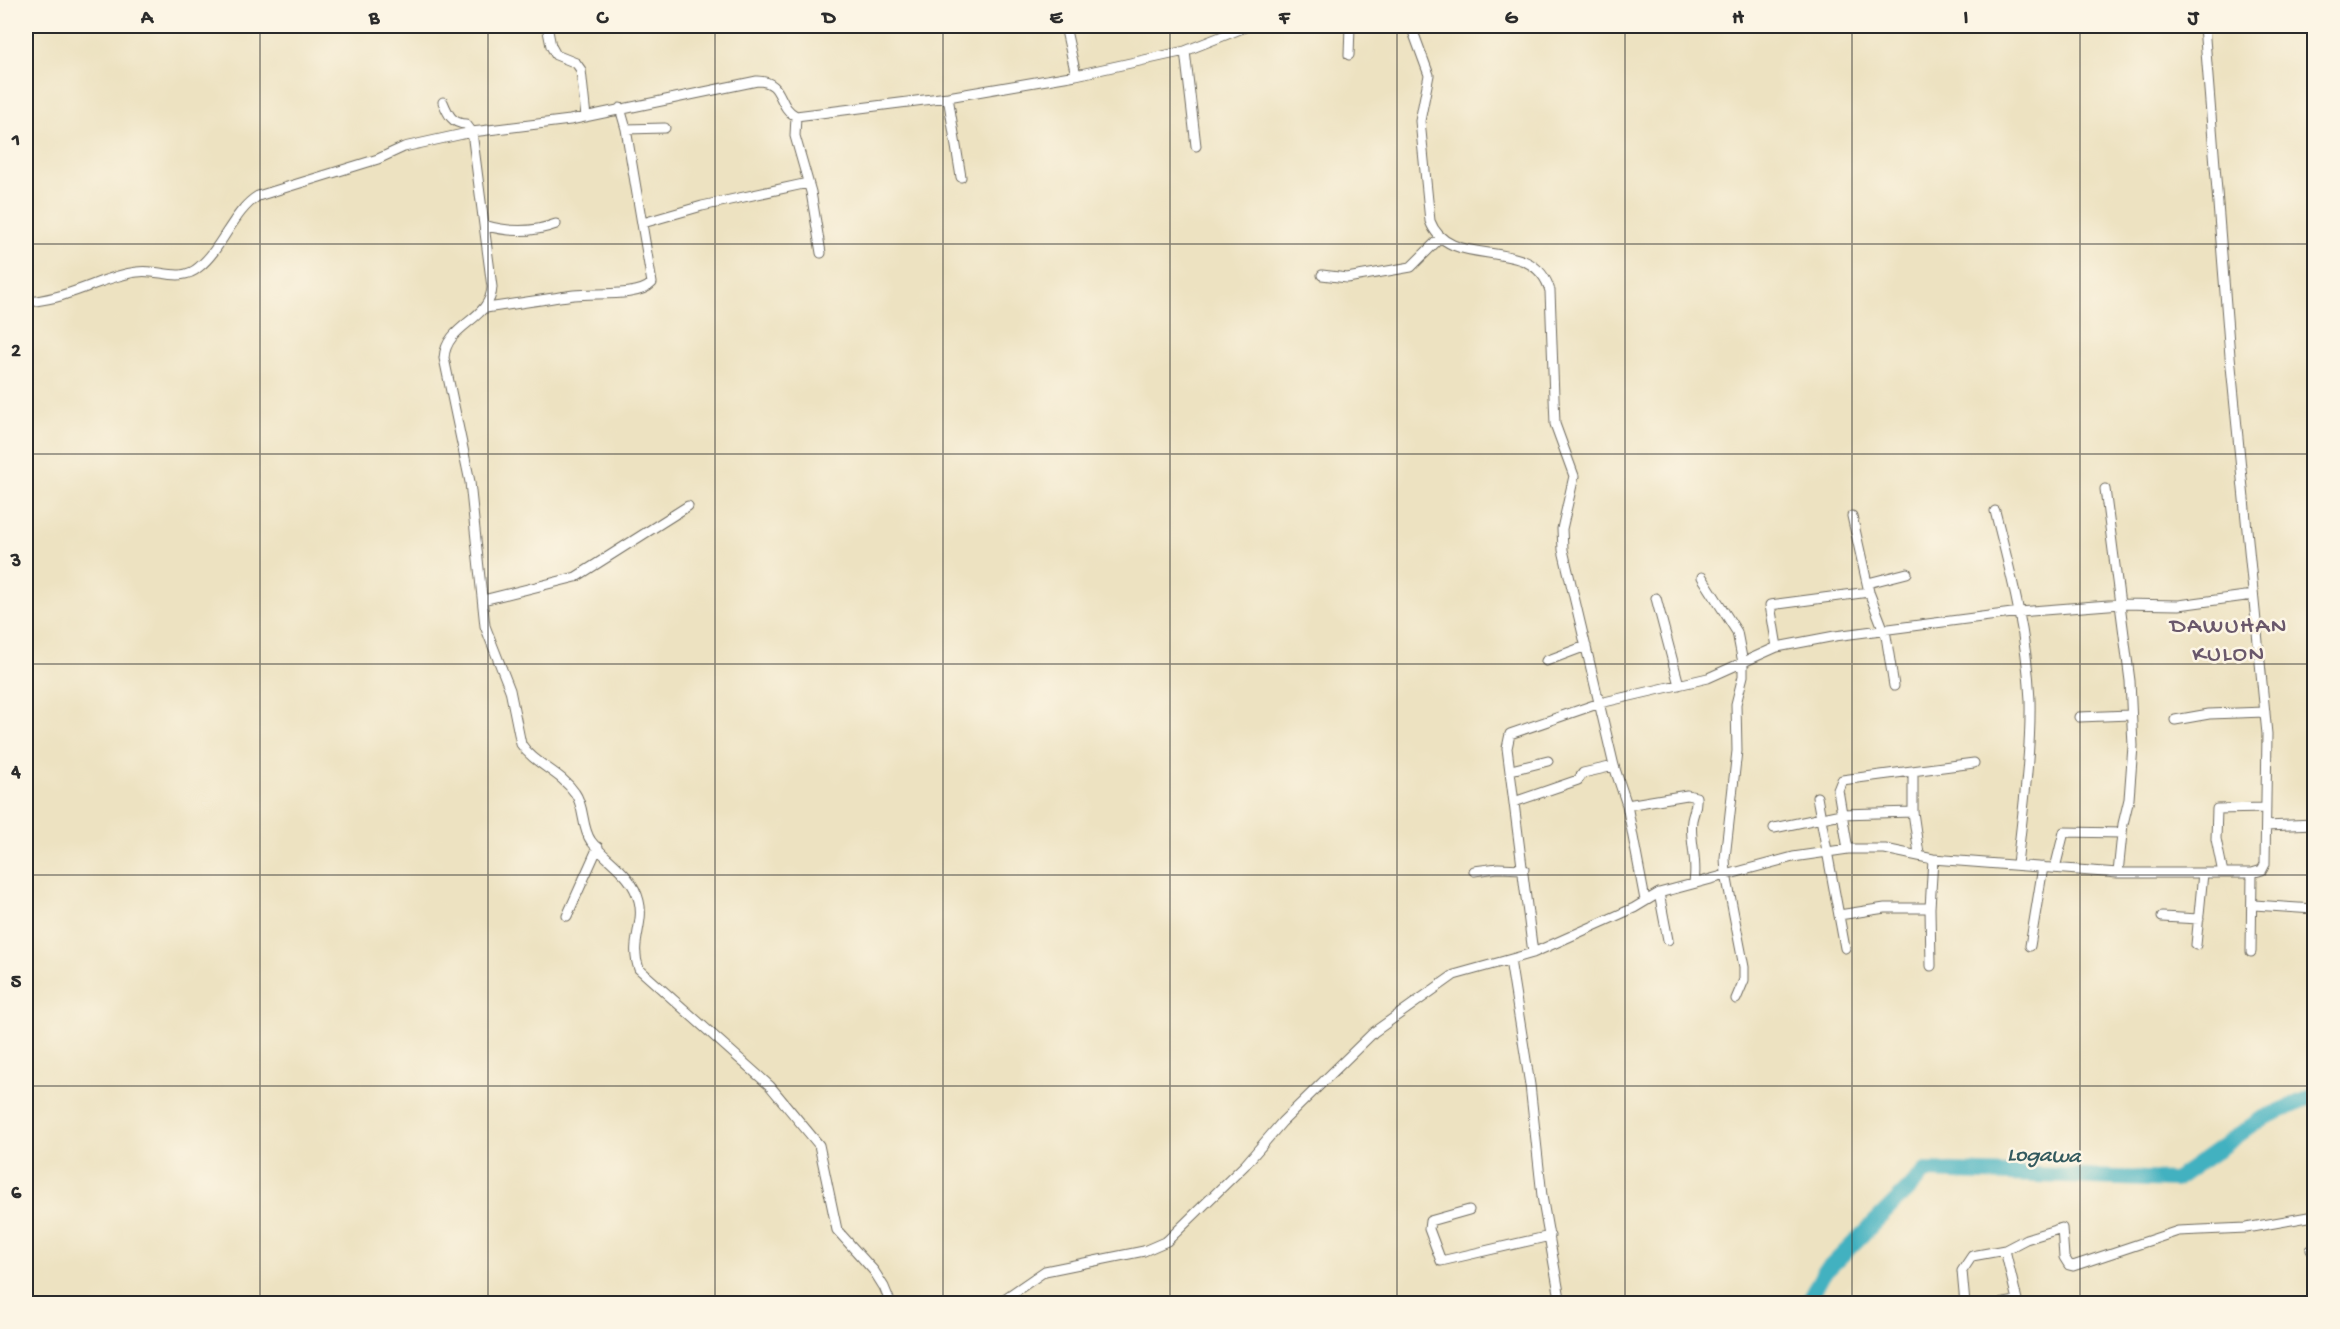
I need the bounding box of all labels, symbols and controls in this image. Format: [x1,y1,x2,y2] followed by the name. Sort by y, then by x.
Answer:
[140,8,155,31] text: A
[368,8,380,31] text: B
[596,8,610,31] text: C
[820,8,836,31] text: D
[1050,8,1064,31] text: E
[1278,8,1291,31] text: F
[1505,8,1519,31] text: G
[1732,8,1744,31] text: H
[1964,8,1969,31] text: I
[2187,8,2200,31] text: J
[11,130,20,153] text: 1
[11,341,21,364] text: 2
[10,551,21,574] text: 3
[2168,613,2288,670] district label: DAWUHAN KULON
[10,762,21,785] text: 4
[11,972,22,995] text: 5
[2007,1143,2083,1171] water label: Logawa
[11,1183,22,1206] text: 6

